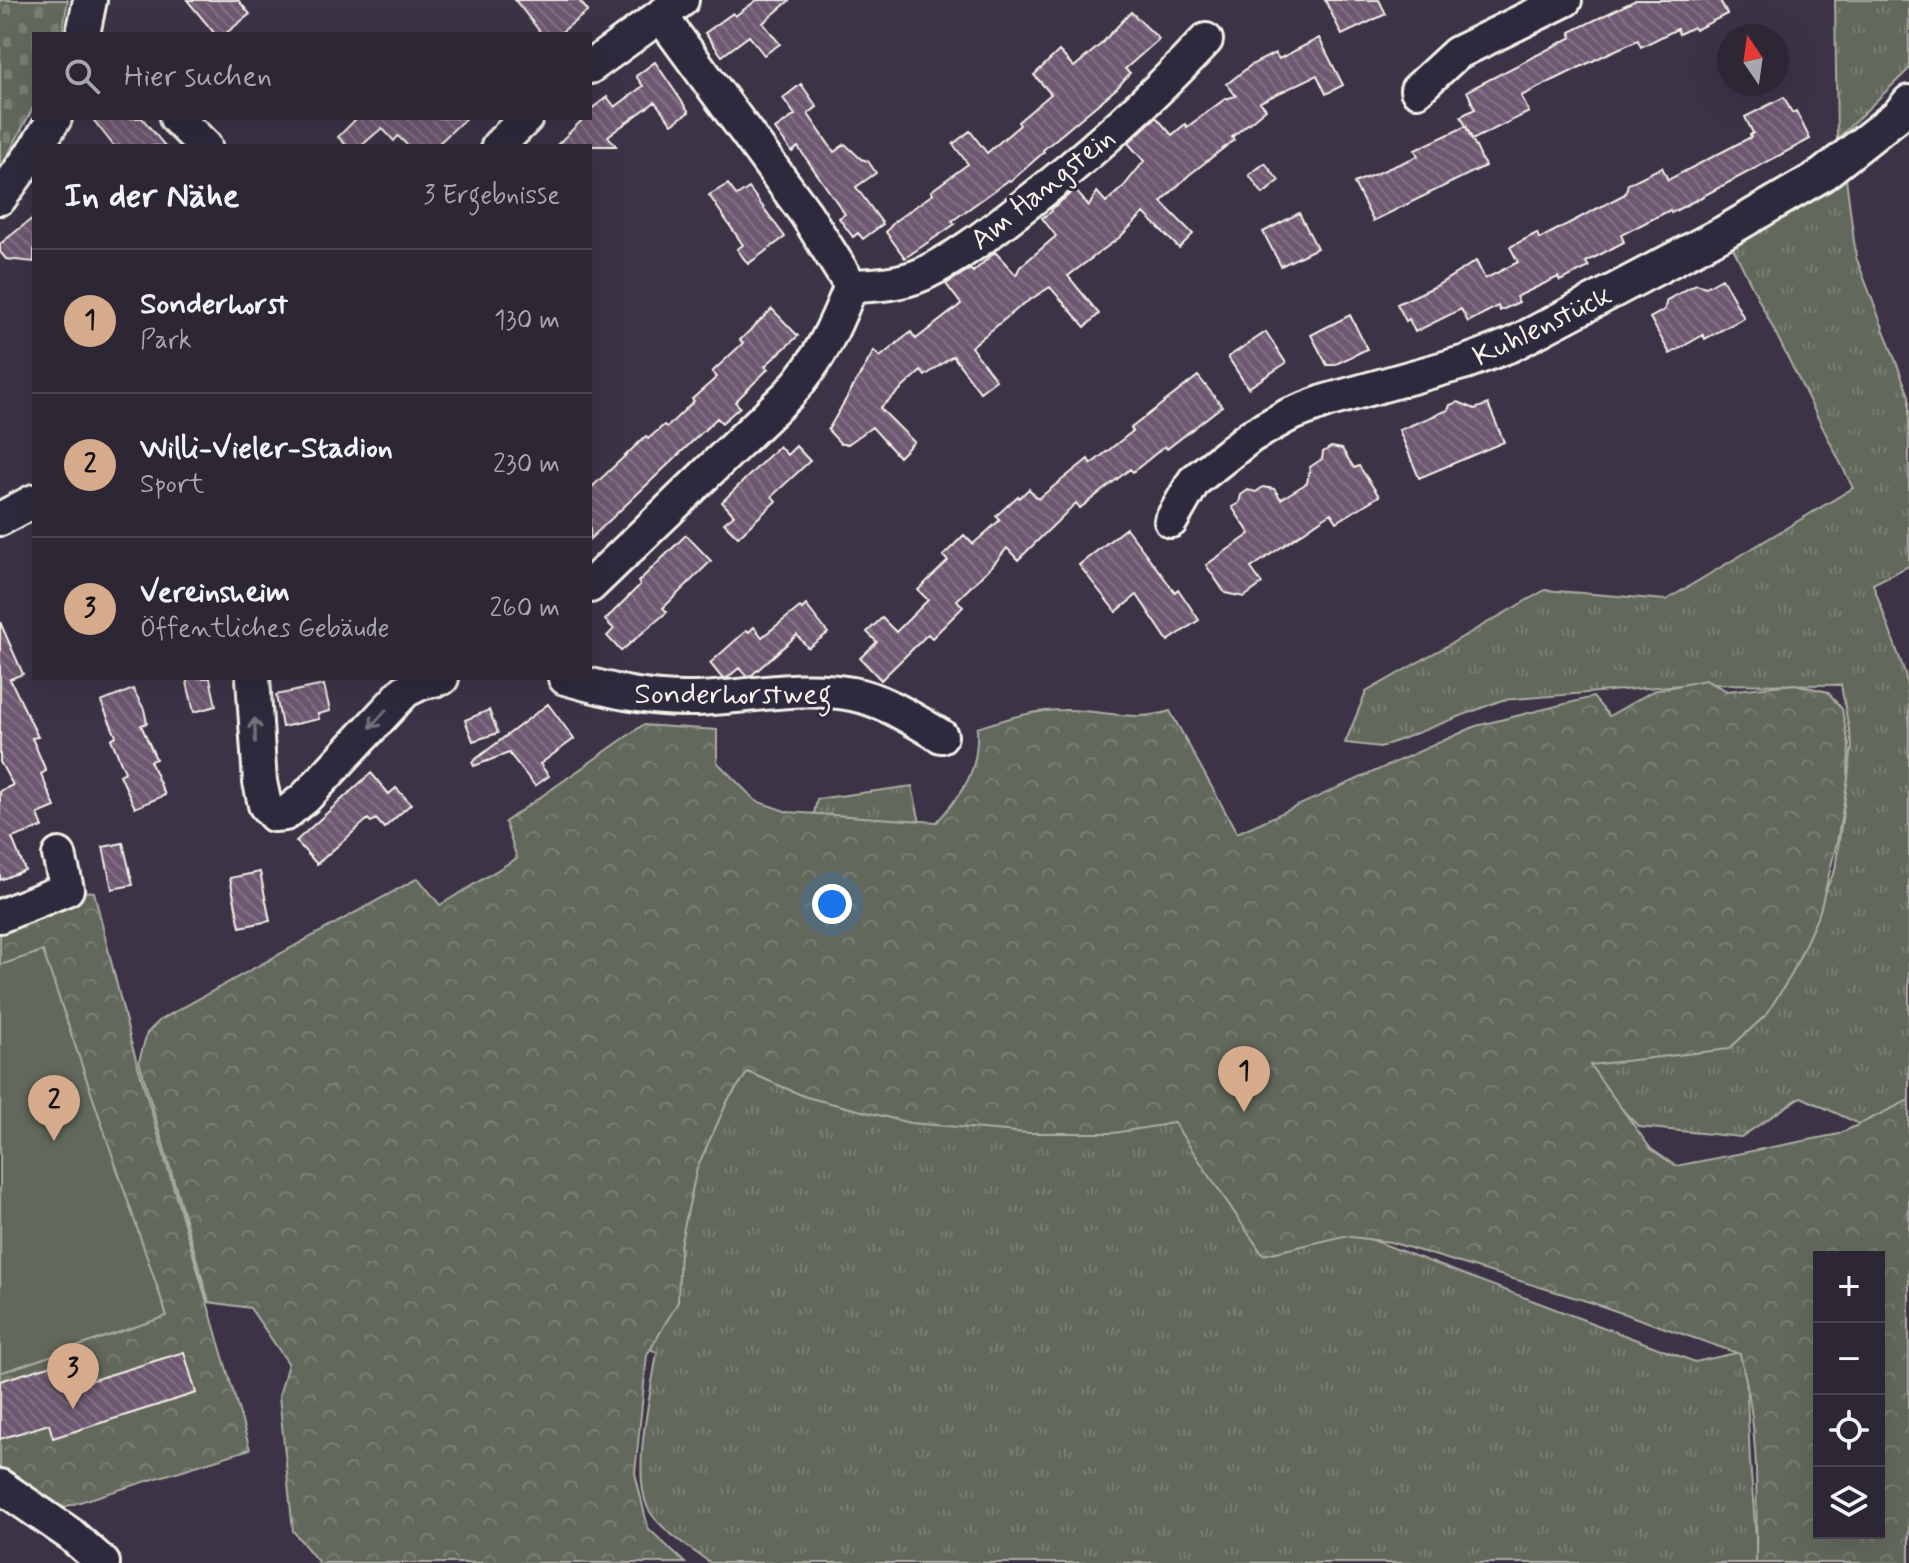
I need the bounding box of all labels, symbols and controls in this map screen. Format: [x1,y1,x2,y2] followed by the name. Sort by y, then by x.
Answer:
[1717,24,1789,96] north arrow
[32,32,592,120] search box
[60,54,104,98] icon: search
[124,57,272,96] text: Hier suchen
[962,119,1123,260] street label: Am Hangstein
[64,174,239,219] text: In der Nähe
[423,179,560,213] text: 3 Ergebnisse
[1467,276,1619,377] street label: Kuhlenstück
[140,285,288,324] text: Sonderhorst
[84,304,96,338] text: 1
[494,304,560,338] text: 130 m
[140,324,192,358] text: Park
[140,429,393,468] text: Willi-Vieler-Stadion
[84,448,96,482] text: 2
[493,448,560,482] text: 230 m
[140,468,204,502] text: Sport
[140,573,290,612] text: Vereinsheim
[84,592,96,626] text: 3
[490,592,560,626] text: 260 m
[140,612,389,646] text: Öffentliches Gebäude
[634,675,832,717] street label: Sonderhorstweg
[369,708,387,728] one-way arrow
[247,717,262,744] one-way arrow
[812,884,852,924] your location
[1218,1046,1270,1112] pin: 1
[28,1075,80,1141] pin: 2
[1813,1251,1885,1539] map controls
[1813,1251,1885,1323] button: +
[1813,1323,1885,1395] button: −
[47,1343,99,1409] pin: 3
[1813,1395,1885,1467] button: locate
[1813,1467,1885,1539] button: layers

